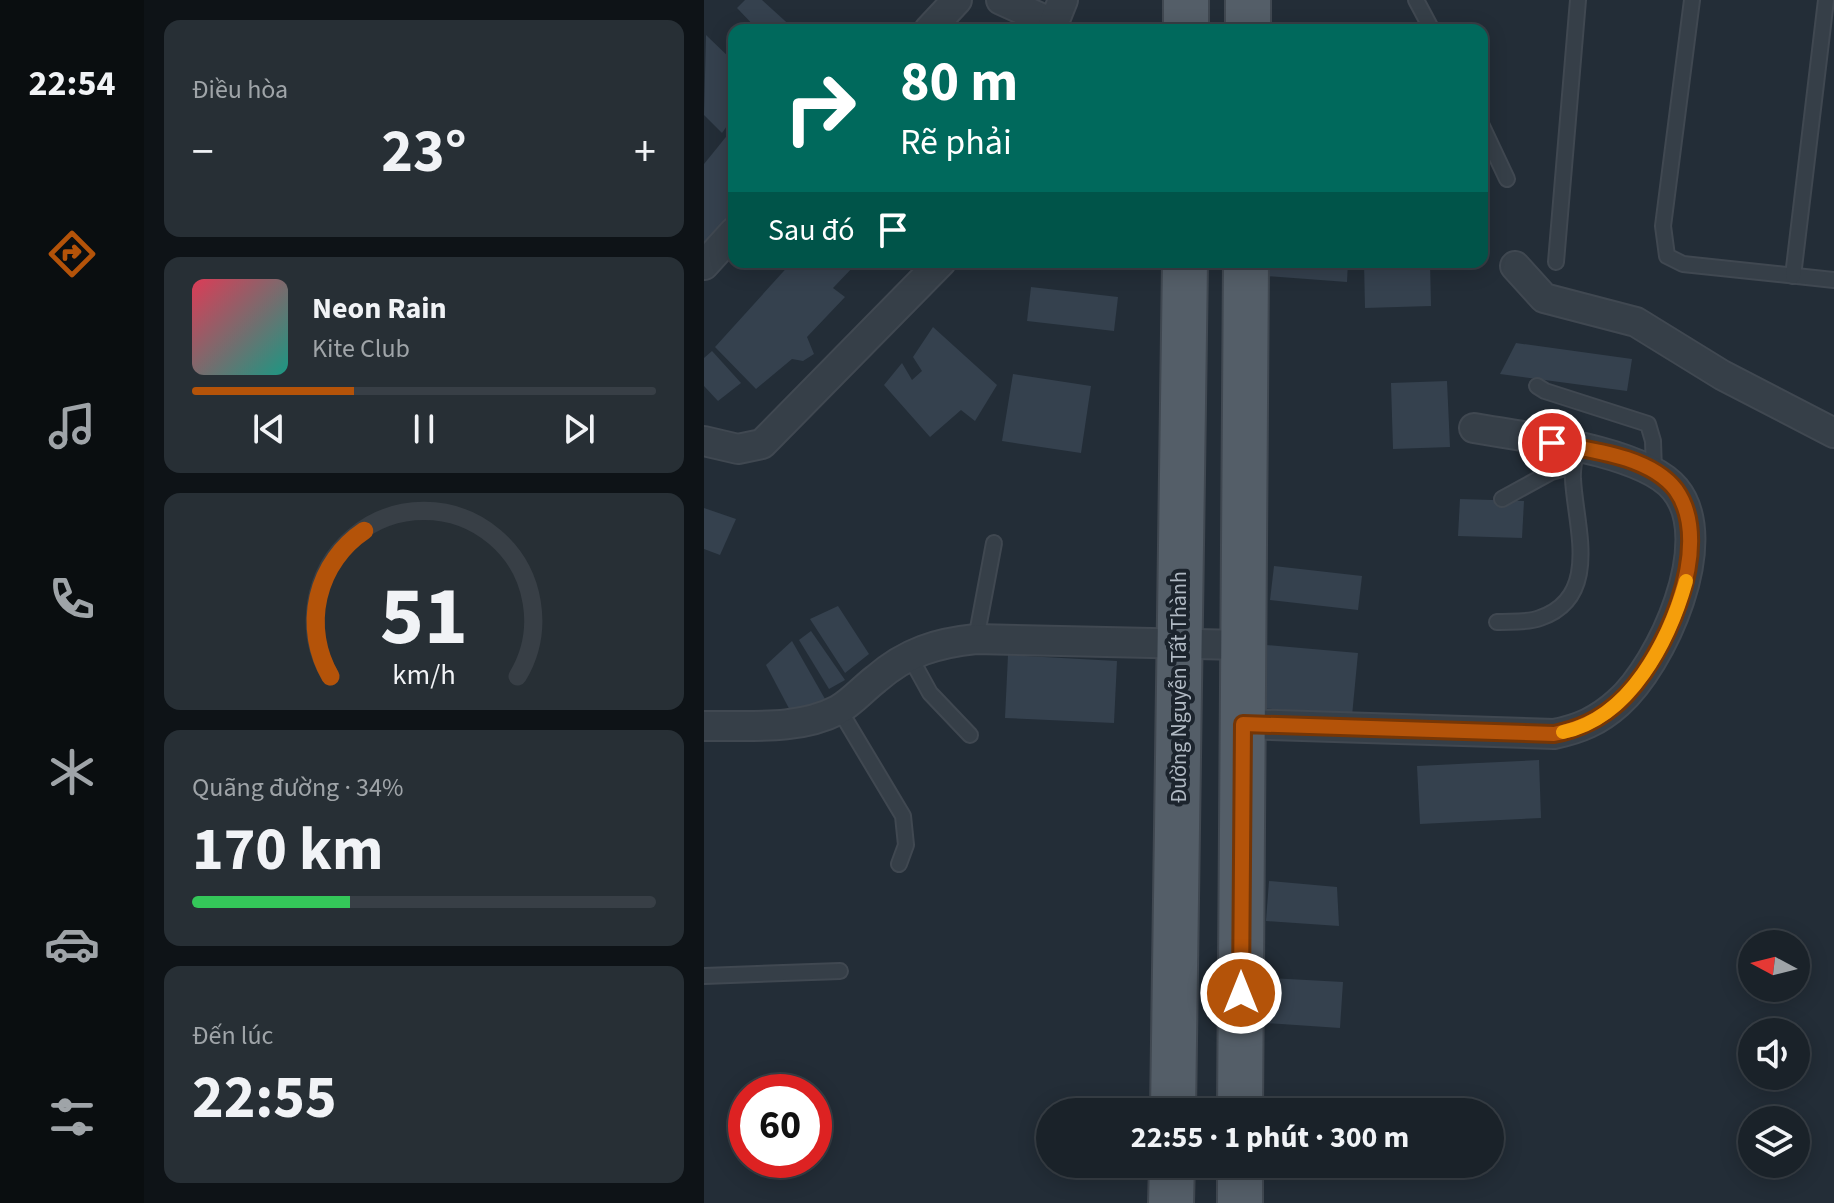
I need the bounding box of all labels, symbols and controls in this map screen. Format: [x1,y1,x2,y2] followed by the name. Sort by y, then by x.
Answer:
[900,43,1018,122] text: 80 m
[768,56,872,160] icon: right
[29,58,115,109] text: 22:54
[192,71,288,108] text: Điều hòa
[381,110,467,195] text: 23°
[900,117,1012,168] text: Rẽ phải
[192,121,214,184] text: −
[634,121,656,184] text: +
[871,208,915,252] icon: arrive
[768,209,855,252] text: Sau đó
[44,226,100,282] icon: directions
[312,287,447,330] text: Neon Rain
[312,330,410,367] text: Kite Club
[44,398,100,454] icon: music
[247,407,291,451] icon: previous
[402,407,446,451] icon: pause
[557,407,601,451] icon: next
[1518,409,1586,477] pin
[1530,421,1574,465] icon: arrive
[380,558,468,676] text: 51
[44,571,100,627] icon: phone
[1163,571,1195,803] street label: Đường Nguyễn Tất Thành
[392,656,456,696] text: km/h
[44,744,100,800] icon: climate
[192,769,403,806] text: Quãng đường · 34%
[192,808,383,893] text: 170 km
[44,916,100,972] icon: car
[1738,930,1810,1002] north arrow
[1738,930,1810,1178] map controls
[1199,951,1283,1035] position arrow
[192,1017,273,1054] text: Đến lúc
[1738,1018,1810,1090] button: sound
[192,1056,337,1141] text: 22:55
[728,1074,832,1178] speed limit sign: 60
[44,1089,100,1145] icon: filters
[1738,1106,1810,1178] button: layers
[1131,1116,1409,1159] text: 22:55 · 1 phút · 300 m

